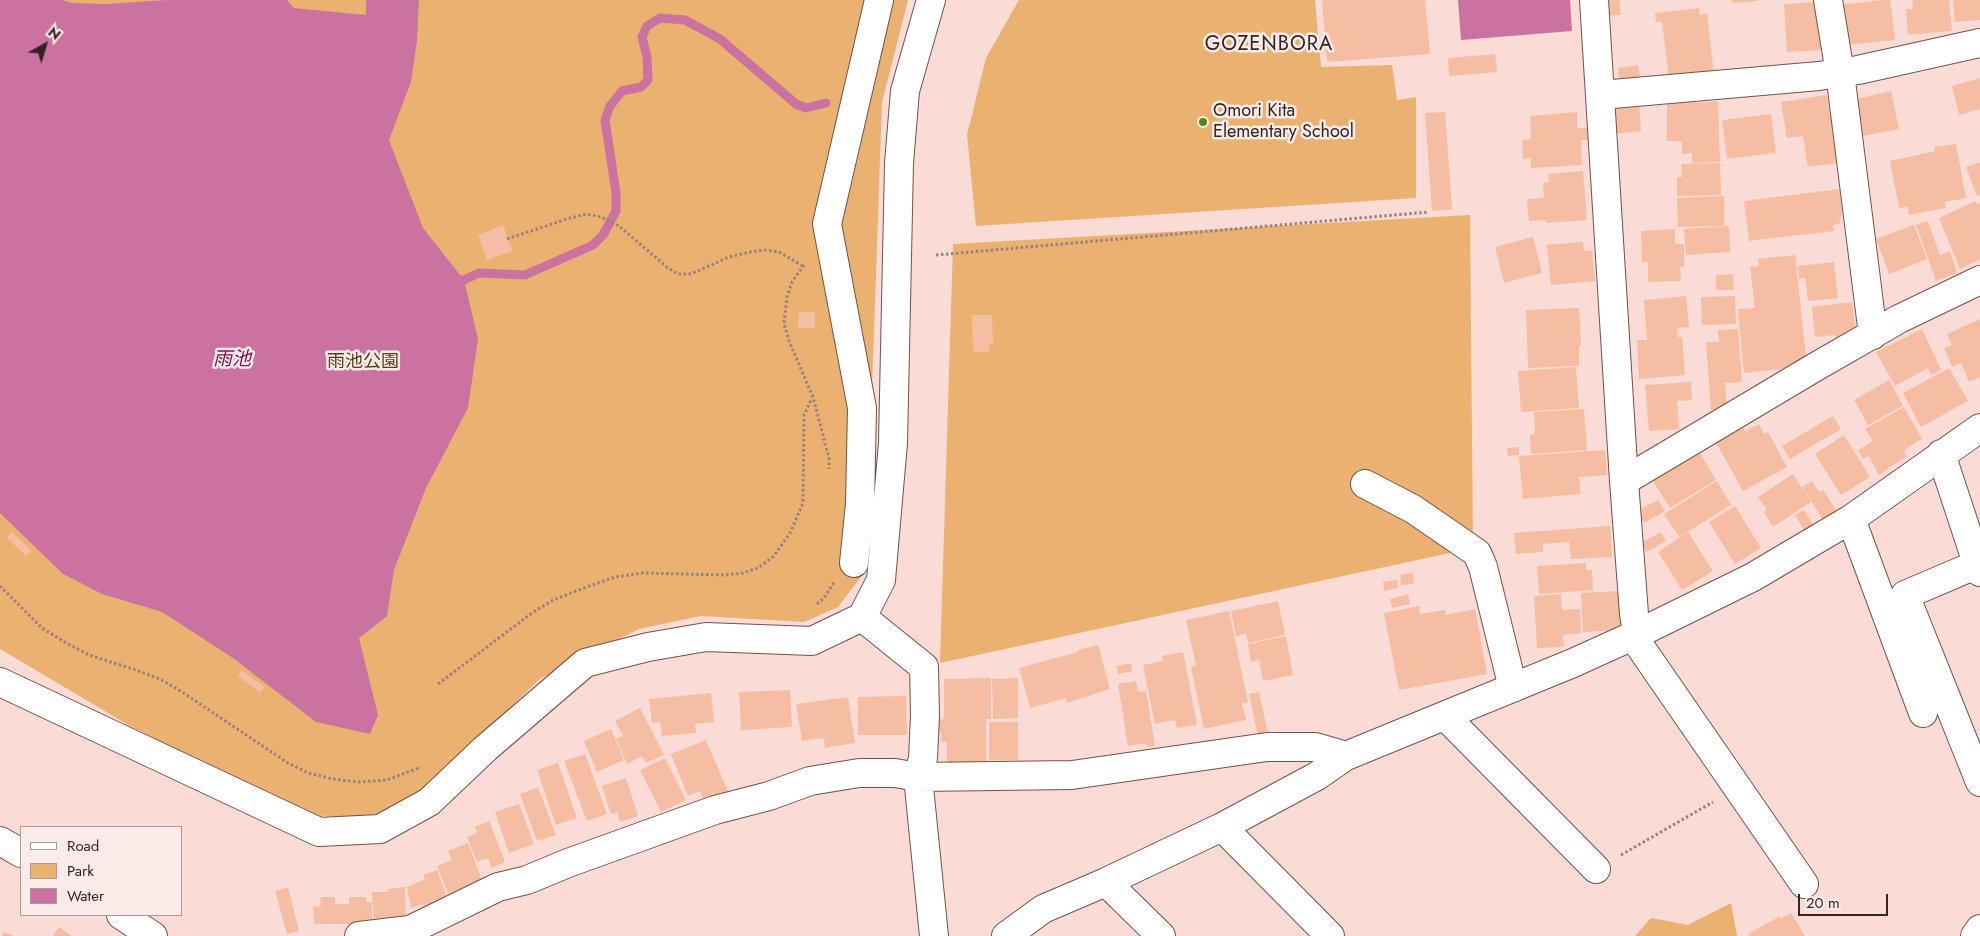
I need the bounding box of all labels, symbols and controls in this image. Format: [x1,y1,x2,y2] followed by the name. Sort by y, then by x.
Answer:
[20,20,70,70] north arrow
[44,22,65,45] text: N
[1204,33,1334,57] district label: GOZENBORA
[1213,101,1354,144] place label: Omori Kita Elementary School
[1197,116,1209,128] marker: Omori Kita Elementary School
[213,349,251,371] water label: 雨池
[327,352,399,374] park label: 雨池公園
[20,826,182,916] legend
[67,835,99,857] text: Road
[67,860,94,882] text: Park
[1800,884,1890,916] scale bar
[67,885,104,907] text: Water
[1806,892,1840,914] text: 20 m

